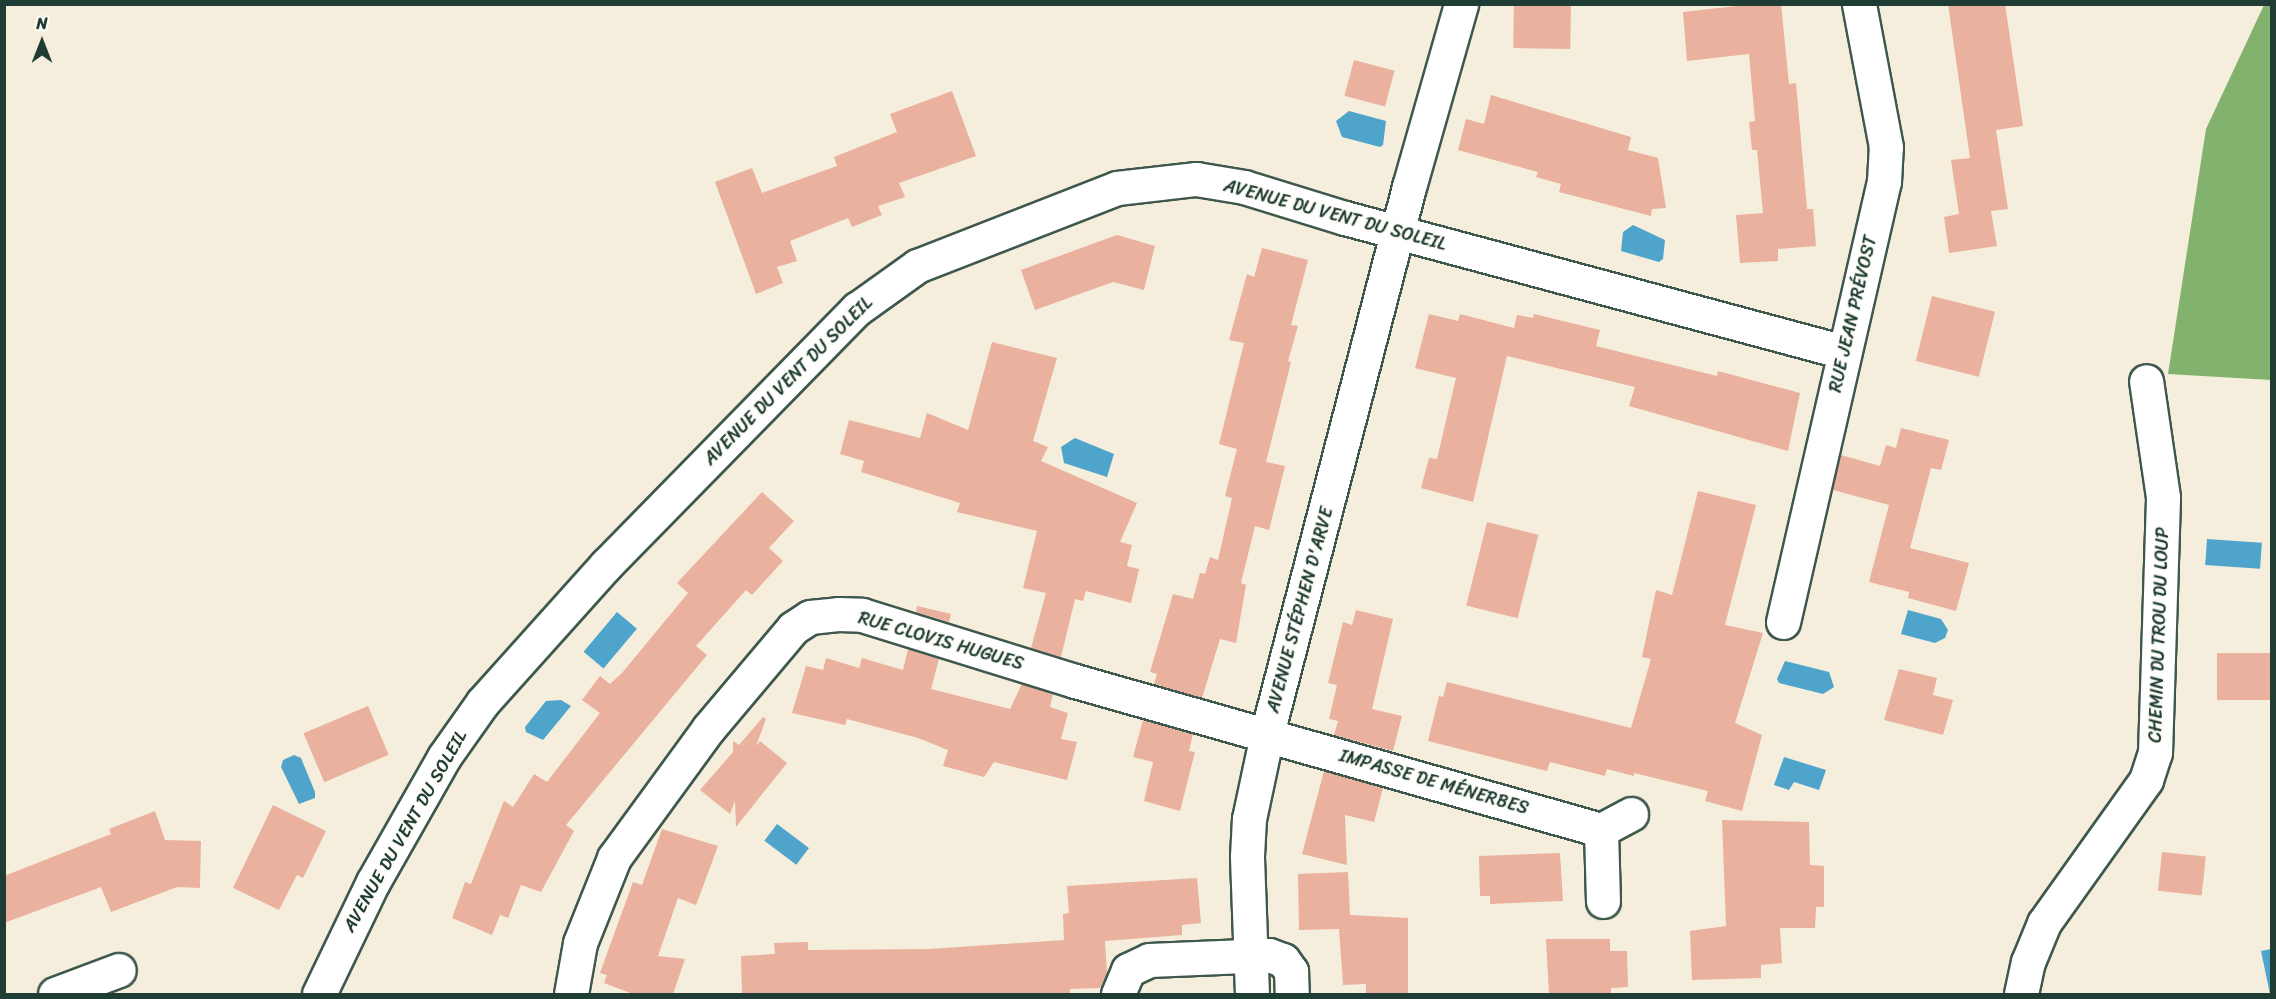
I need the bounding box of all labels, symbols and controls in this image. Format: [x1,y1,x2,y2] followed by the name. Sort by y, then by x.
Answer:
[36,9,48,38] text: N
[12,12,72,72] north arrow
[1223,175,1447,255] street label: AVENUE DU VENT DU SOLEIL
[1824,234,1882,394] street label: RUE JEAN PRÉVOST
[700,293,876,469] street label: AVENUE DU VENT DU SOLEIL
[1262,504,1338,716] street label: AVENUE STÉPHEN D'ARVE
[2144,526,2174,744] street label: CHEMIN DU TROU DU LOUP
[857,607,1025,675] street label: RUE CLOVIS HUGUES
[339,727,471,935] street label: AVENUE DU VENT DU SOLEIL
[1337,745,1531,819] street label: IMPASSE DE MÉNERBES

